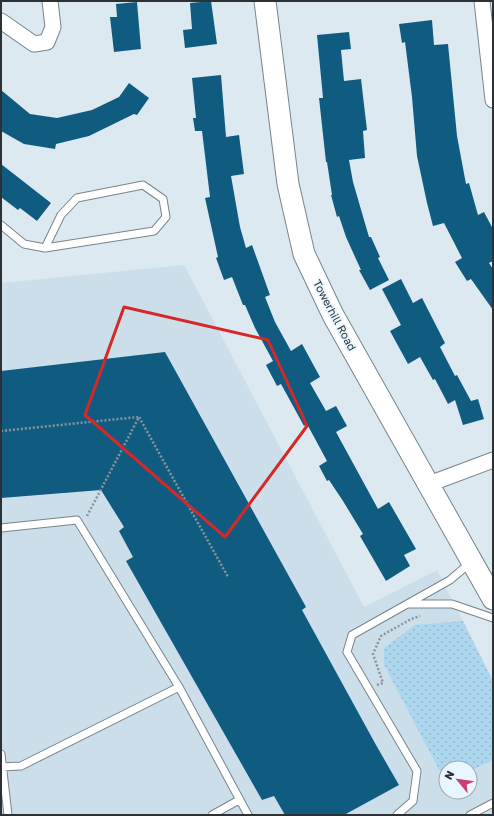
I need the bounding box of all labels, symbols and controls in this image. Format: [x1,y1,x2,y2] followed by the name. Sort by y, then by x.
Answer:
[311,277,359,353] street label: Towerhill Road
[438,760,478,800] north arrow
[441,768,457,782] text: N

